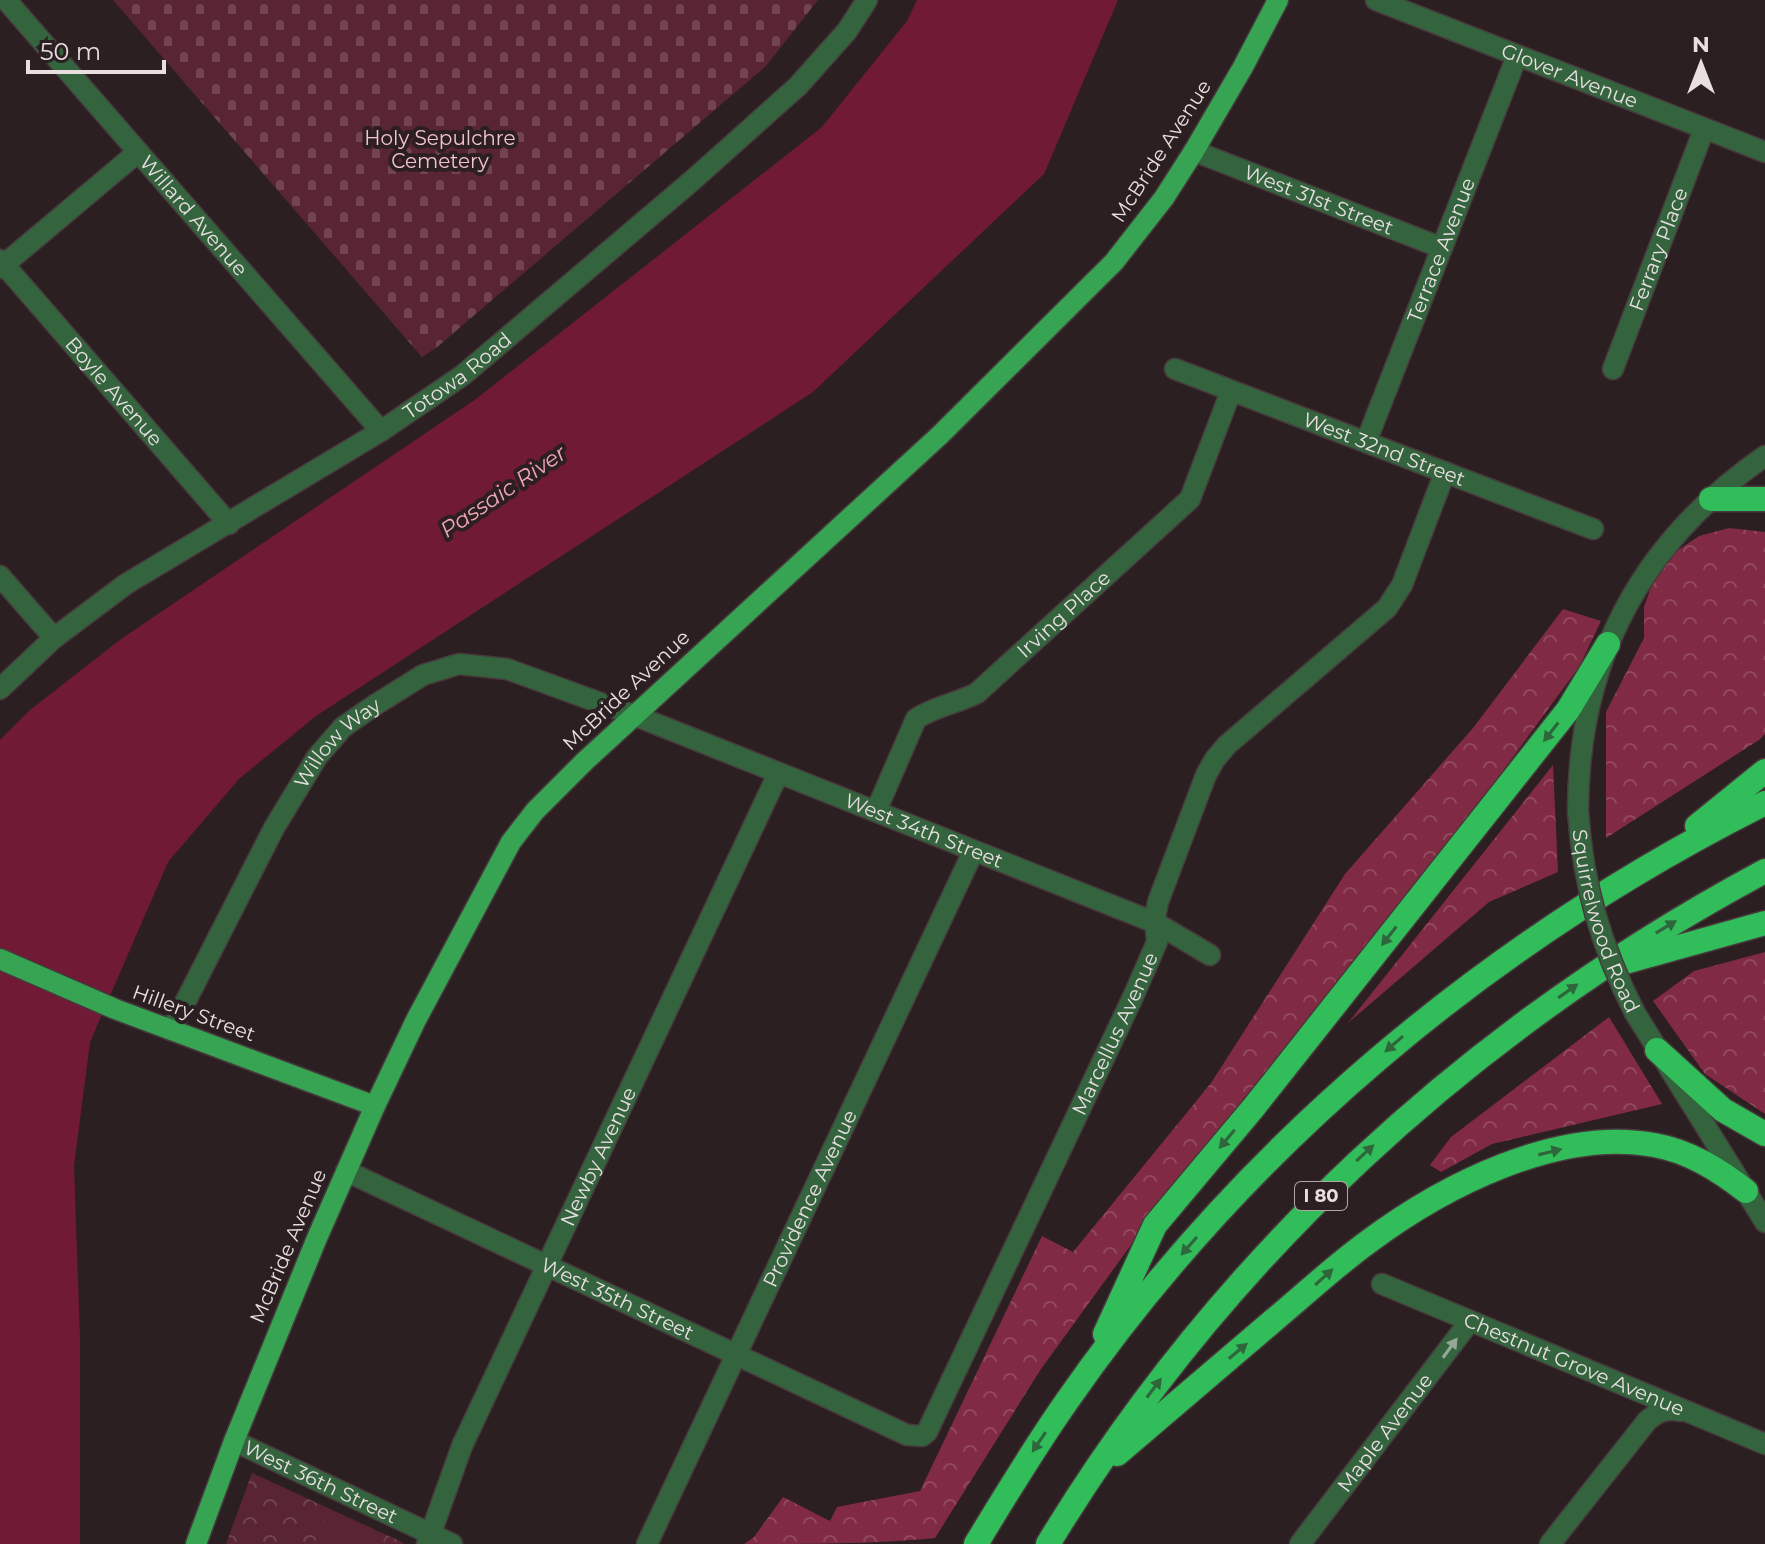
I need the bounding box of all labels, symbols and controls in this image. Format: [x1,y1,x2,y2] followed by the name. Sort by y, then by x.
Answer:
[28,24,164,74] scale bar
[1661,24,1741,104] north arrow
[1692,31,1710,58] text: N
[40,37,101,66] text: 50 m
[1498,38,1641,113] street label: Glover Avenue
[1106,75,1216,227] street label: McBride Avenue
[364,126,516,173] park label: Holy Sepulchre Cemetery
[135,151,253,281] street label: Willard Avenue
[1241,160,1397,240] street label: West 31st Street
[1402,174,1480,326] street label: Terrace Avenue
[1624,184,1693,314] street label: Ferrary Place
[399,327,516,424] street label: Totowa Road
[60,332,168,451] street label: Boyle Avenue
[1300,407,1469,491] street label: West 32nd Street
[435,439,572,544] water label: Passaic River
[1012,566,1115,663] street label: Irving Place
[557,625,695,755] street label: McBride Avenue
[289,693,385,792] street label: Willow Way
[1543,722,1559,742] one-way arrow
[841,788,1007,873] street label: West 34th Street
[1568,828,1645,1017] street label: Squirrelwood Road
[1655,921,1677,935] one-way arrow
[1381,926,1398,946] one-way arrow
[1067,949,1163,1119] street label: Marcellus Avenue
[129,980,259,1046] street label: Hillery Street
[1557,984,1578,999] one-way arrow
[1385,1035,1404,1053] one-way arrow
[555,1083,641,1230] street label: Newby Avenue
[758,1106,862,1291] street label: Providence Avenue
[1219,1129,1236,1149] one-way arrow
[1356,1145,1375,1163] one-way arrow
[1537,1146,1562,1158] one-way arrow
[245,1165,331,1327] street label: McBride Avenue
[1295,1182,1347,1210] road number: I 80
[1181,1236,1198,1256] one-way arrow
[537,1252,698,1345] street label: West 35th Street
[1314,1269,1334,1286] one-way arrow
[1460,1307,1688,1421] street label: Chestnut Grove Avenue
[1441,1338,1457,1359] one-way arrow
[1227,1343,1247,1360] one-way arrow
[1332,1369,1438,1497] street label: Maple Avenue
[1146,1378,1162,1398] one-way arrow
[1032,1432,1047,1453] one-way arrow
[240,1435,402,1529] street label: West 36th Street

